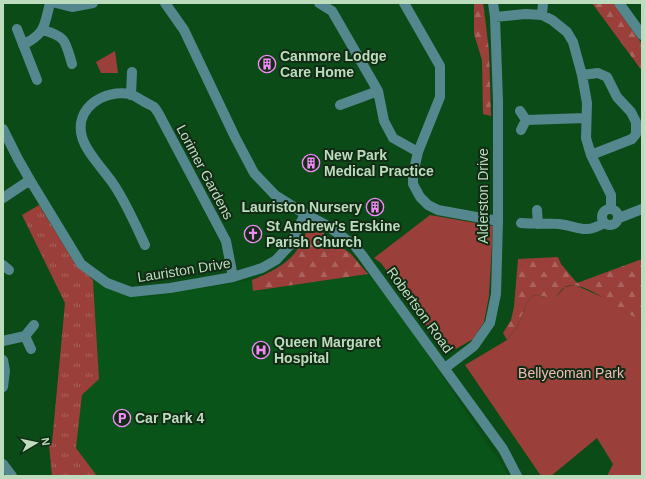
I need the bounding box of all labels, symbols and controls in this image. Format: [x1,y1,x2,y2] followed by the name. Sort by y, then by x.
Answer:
[280,48,387,80] place label: Canmore Lodge Care Home
[257,54,277,74] building icon: Canmore Lodge Care Home
[173,122,237,222] street label: Lorimer Gardens
[324,147,434,179] place label: New Park Medical Practice
[475,148,491,244] street label: Alderston Drive
[301,153,321,173] building icon: New Park Medical Practice
[365,197,385,217] building icon: Lauriston Nursery
[241,199,362,215] place label: Lauriston Nursery
[266,218,401,250] place label: St Andrew's Erskine Parish Church
[243,224,263,244] church icon: St Andrew's Erskine Parish Church
[136,255,232,285] street label: Lauriston Drive
[384,264,456,356] street label: Robertson Road
[274,334,381,366] place label: Queen Margaret Hospital
[251,340,271,360] hospital icon: Queen Margaret Hospital
[518,365,625,381] park label: Bellyeoman Park
[112,408,132,428] parking icon: Car Park 4
[135,410,204,426] place label: Car Park 4
[16,423,56,463] north arrow
[39,437,52,446] text: N

